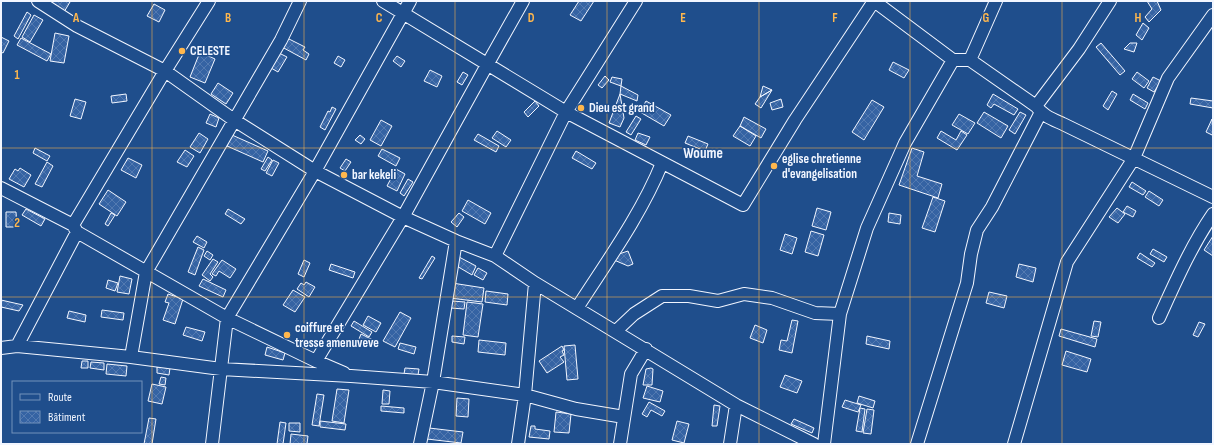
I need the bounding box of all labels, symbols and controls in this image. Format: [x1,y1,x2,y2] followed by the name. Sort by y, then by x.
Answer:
[72,10,80,26] text: A
[225,10,231,26] text: B
[376,10,383,26] text: C
[528,10,535,26] text: D
[680,10,686,26] text: E
[832,10,838,26] text: F
[983,10,990,26] text: G
[1135,10,1142,26] text: H
[190,43,230,59] place label: CELESTE
[177,46,187,56] marker: CELESTE
[14,67,20,83] text: 1
[589,100,655,116] place label: Dieu est grand
[576,103,586,113] marker: Dieu est grand
[683,144,723,163] district label: Woume
[782,151,862,182] place label: eglise chretienne d'evangelisation
[769,161,779,171] marker: eglise chretienne d'evangelisation
[352,167,396,183] place label: bar kekeli
[339,170,349,180] marker: bar kekeli
[14,215,20,231] text: 2
[295,320,379,351] place label: coiffure et tresse amenuveve
[282,330,292,340] marker: coiffure et tresse amenuveve
[12,381,142,433] legend
[48,390,72,405] text: Route
[48,410,86,425] text: Bâtiment

